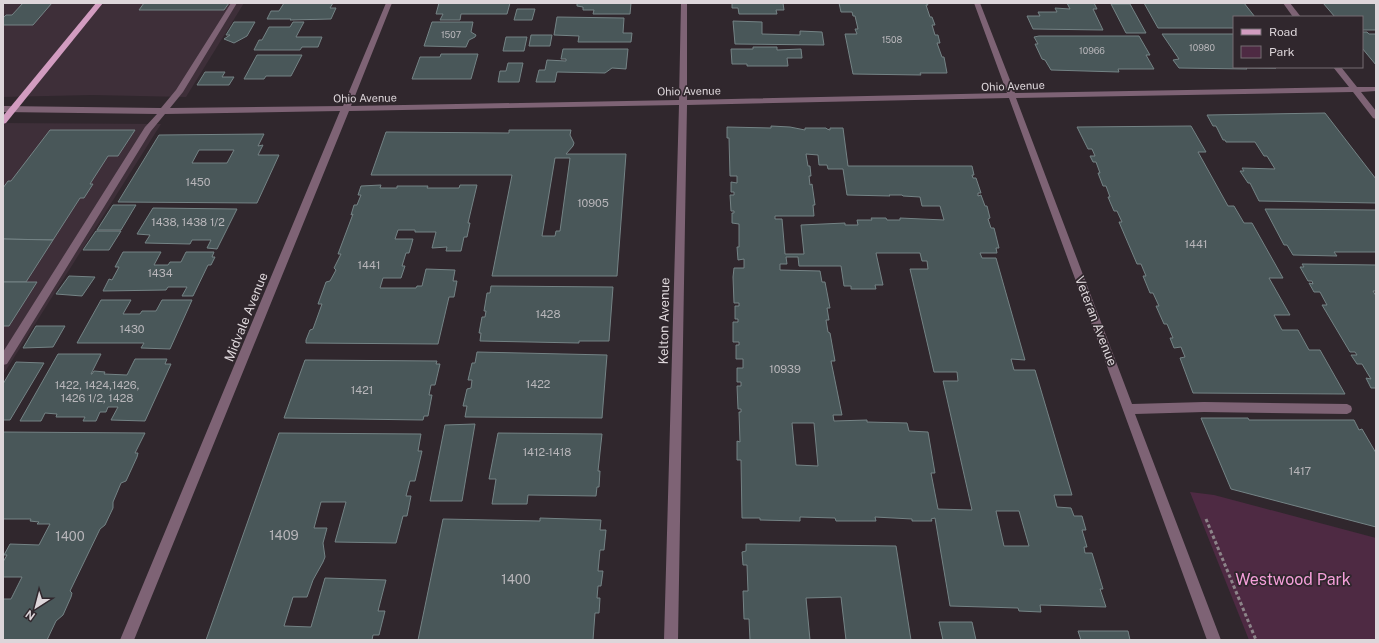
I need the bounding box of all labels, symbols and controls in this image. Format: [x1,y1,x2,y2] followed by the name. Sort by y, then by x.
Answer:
[1233,16,1363,68] legend
[1269,25,1297,39] text: Road
[441,29,461,40] house number: 1507
[882,34,903,45] house number: 1508
[1189,42,1215,53] house number: 10980
[1079,45,1105,56] house number: 10966
[1269,45,1295,59] text: Park
[981,79,1045,93] street label: Ohio Avenue
[657,84,721,98] street label: Ohio Avenue
[333,91,397,105] street label: Ohio Avenue
[185,176,211,188] house number: 1450
[577,197,609,209] house number: 10905
[151,216,225,228] house number: 1438, 1438 1/2
[1185,238,1207,250] house number: 1441
[358,259,380,271] house number: 1441
[147,267,173,279] house number: 1434
[221,270,271,364] street label: Midvale Avenue
[1072,274,1120,368] street label: Veteran Avenue
[656,277,672,365] street label: Kelton Avenue
[535,308,561,320] house number: 1428
[120,323,145,335] house number: 1430
[769,363,801,375] house number: 10939
[526,378,551,390] house number: 1422
[55,379,139,404] house number: 1422, 1424,1426, 1426 1/2, 1428
[351,384,373,396] house number: 1421
[523,446,571,458] house number: 1412-1418
[1289,465,1312,477] house number: 1417
[269,528,299,543] house number: 1409
[55,529,85,544] house number: 1400
[1235,570,1351,589] park label: Westwood Park
[501,572,531,587] house number: 1400
[16,587,56,627] north arrow
[23,608,37,622] text: N

